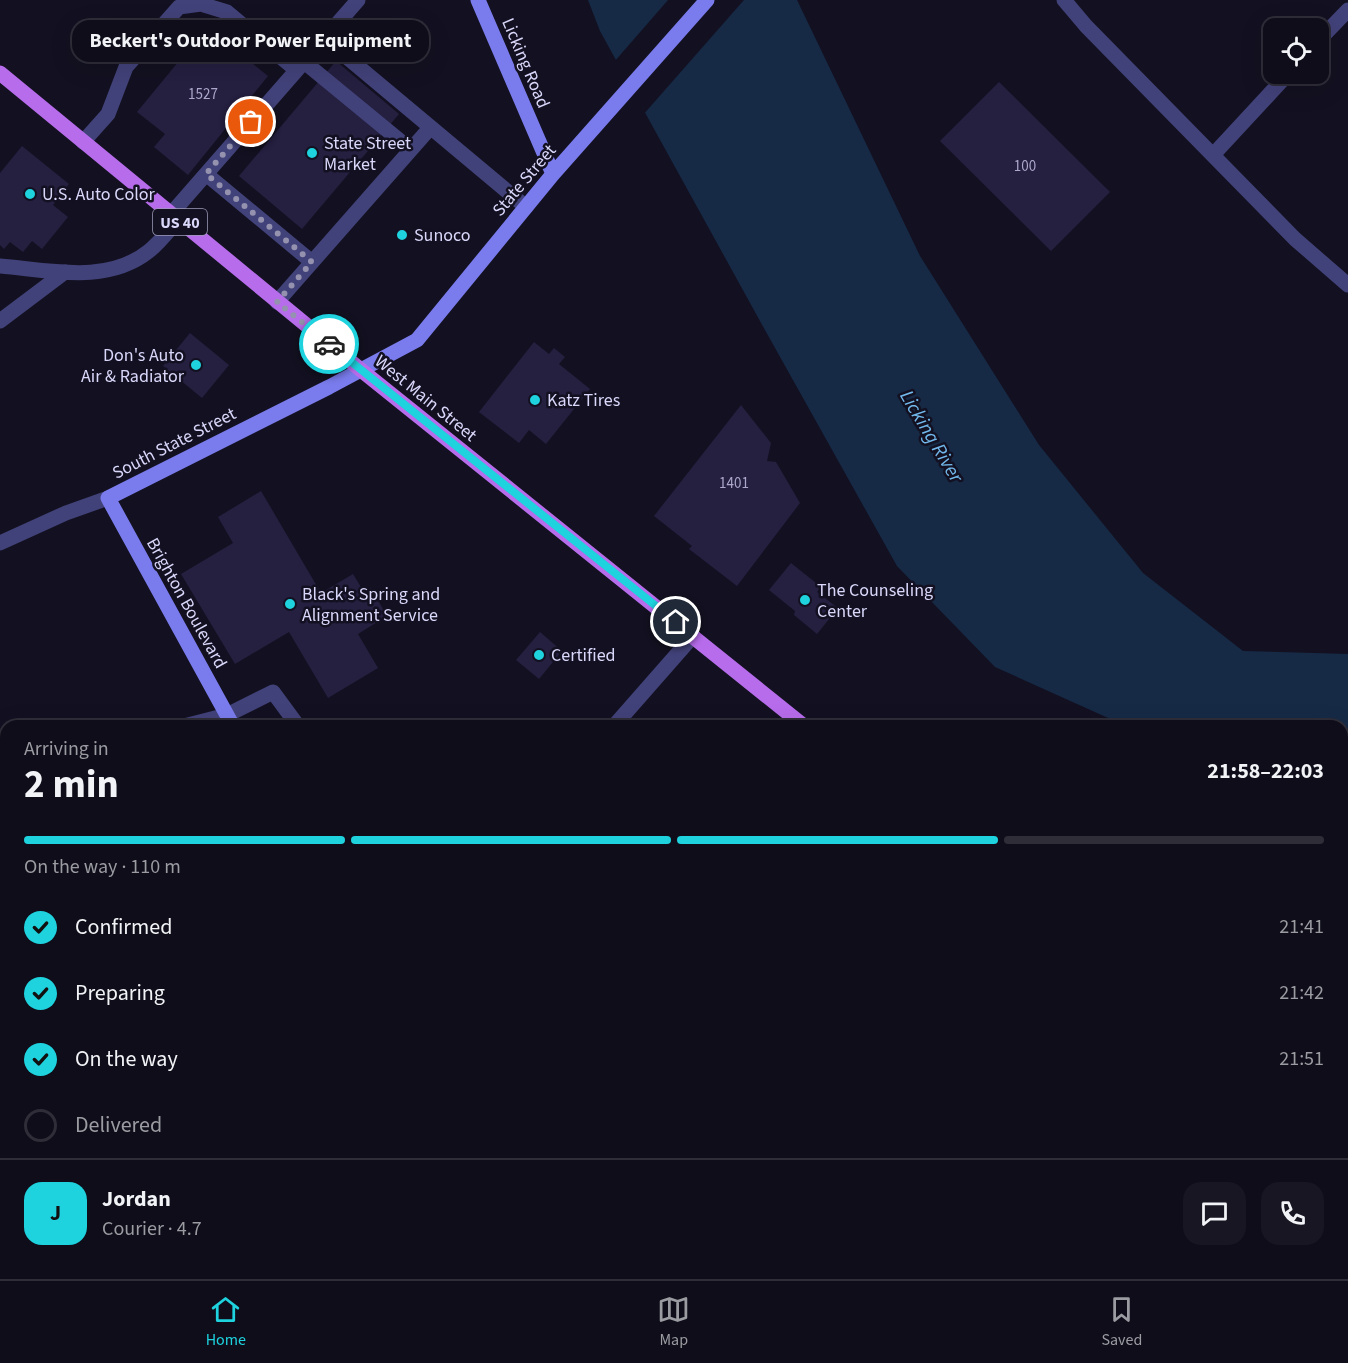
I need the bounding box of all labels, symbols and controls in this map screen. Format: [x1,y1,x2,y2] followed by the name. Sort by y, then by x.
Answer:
[495,14,556,112] street label: Licking Road
[1263,18,1329,84] map controls
[1263,18,1329,84] button: locate
[73,20,430,62] callout: Beckert's Outdoor Power Equipment
[90,27,411,55] text: Beckert's Outdoor Power Equipment
[188,84,218,105] house number: 1527
[225,96,276,147] pin
[234,105,267,138] icon: bag
[324,131,411,177] place label: State Street Market
[487,139,562,222] street label: State Street
[305,146,319,160] marker: State Street Market
[1014,156,1036,177] house number: 100
[42,182,156,207] place label: U.S. Auto Color
[23,187,37,201] marker: U.S. Auto Color
[153,209,207,235] road number: US 40
[414,223,471,248] place label: Sunoco
[395,228,409,242] marker: Sunoco
[299,314,359,374] courier
[313,328,346,361] icon: car
[81,343,185,389] place label: Don's Auto Air & Radiator
[369,349,482,447] street label: West Main Street
[189,358,203,372] marker: Don's Auto Air & Radiator
[893,385,970,489] water label: Licking River
[547,388,620,413] place label: Katz Tires
[528,393,542,407] marker: Katz Tires
[108,401,240,485] street label: South State Street
[719,473,749,494] house number: 1401
[140,533,233,673] street label: Brighton Boulevard
[817,578,933,624] place label: The Counseling Center
[302,582,440,628] place label: Black's Spring and Alignment Service
[798,593,812,607] marker: The Counseling Center
[650,596,701,647] pin
[283,597,297,611] marker: Black's Spring and Alignment Service
[659,605,692,638] icon: home
[551,643,616,668] place label: Certified
[532,648,546,662] marker: Certified
[24,735,109,763] text: Arriving in
[1207,755,1324,787] text: 21:58–22:03
[24,757,119,813] text: 2 min
[24,853,181,881] text: On the way · 110 m
[24,911,57,944] icon: check
[75,911,172,943] text: Confirmed
[1279,913,1324,941] text: 21:41
[24,977,57,1010] icon: check
[75,977,165,1009] text: Preparing
[1279,979,1324,1007] text: 21:42
[24,1043,57,1076] icon: check
[75,1043,178,1075] text: On the way
[1279,1045,1324,1073] text: 21:51
[75,1109,162,1141] text: Delivered
[1183,1182,1246,1245] button: chat
[1261,1182,1324,1245] button: phone
[102,1183,171,1215] text: Jordan
[50,1197,61,1229] text: J
[102,1215,202,1243] text: Courier · 4.7
[206,1293,246,1351] tab: Home
[657,1293,690,1351] tab: Map
[1102,1293,1142,1351] tab: Saved

